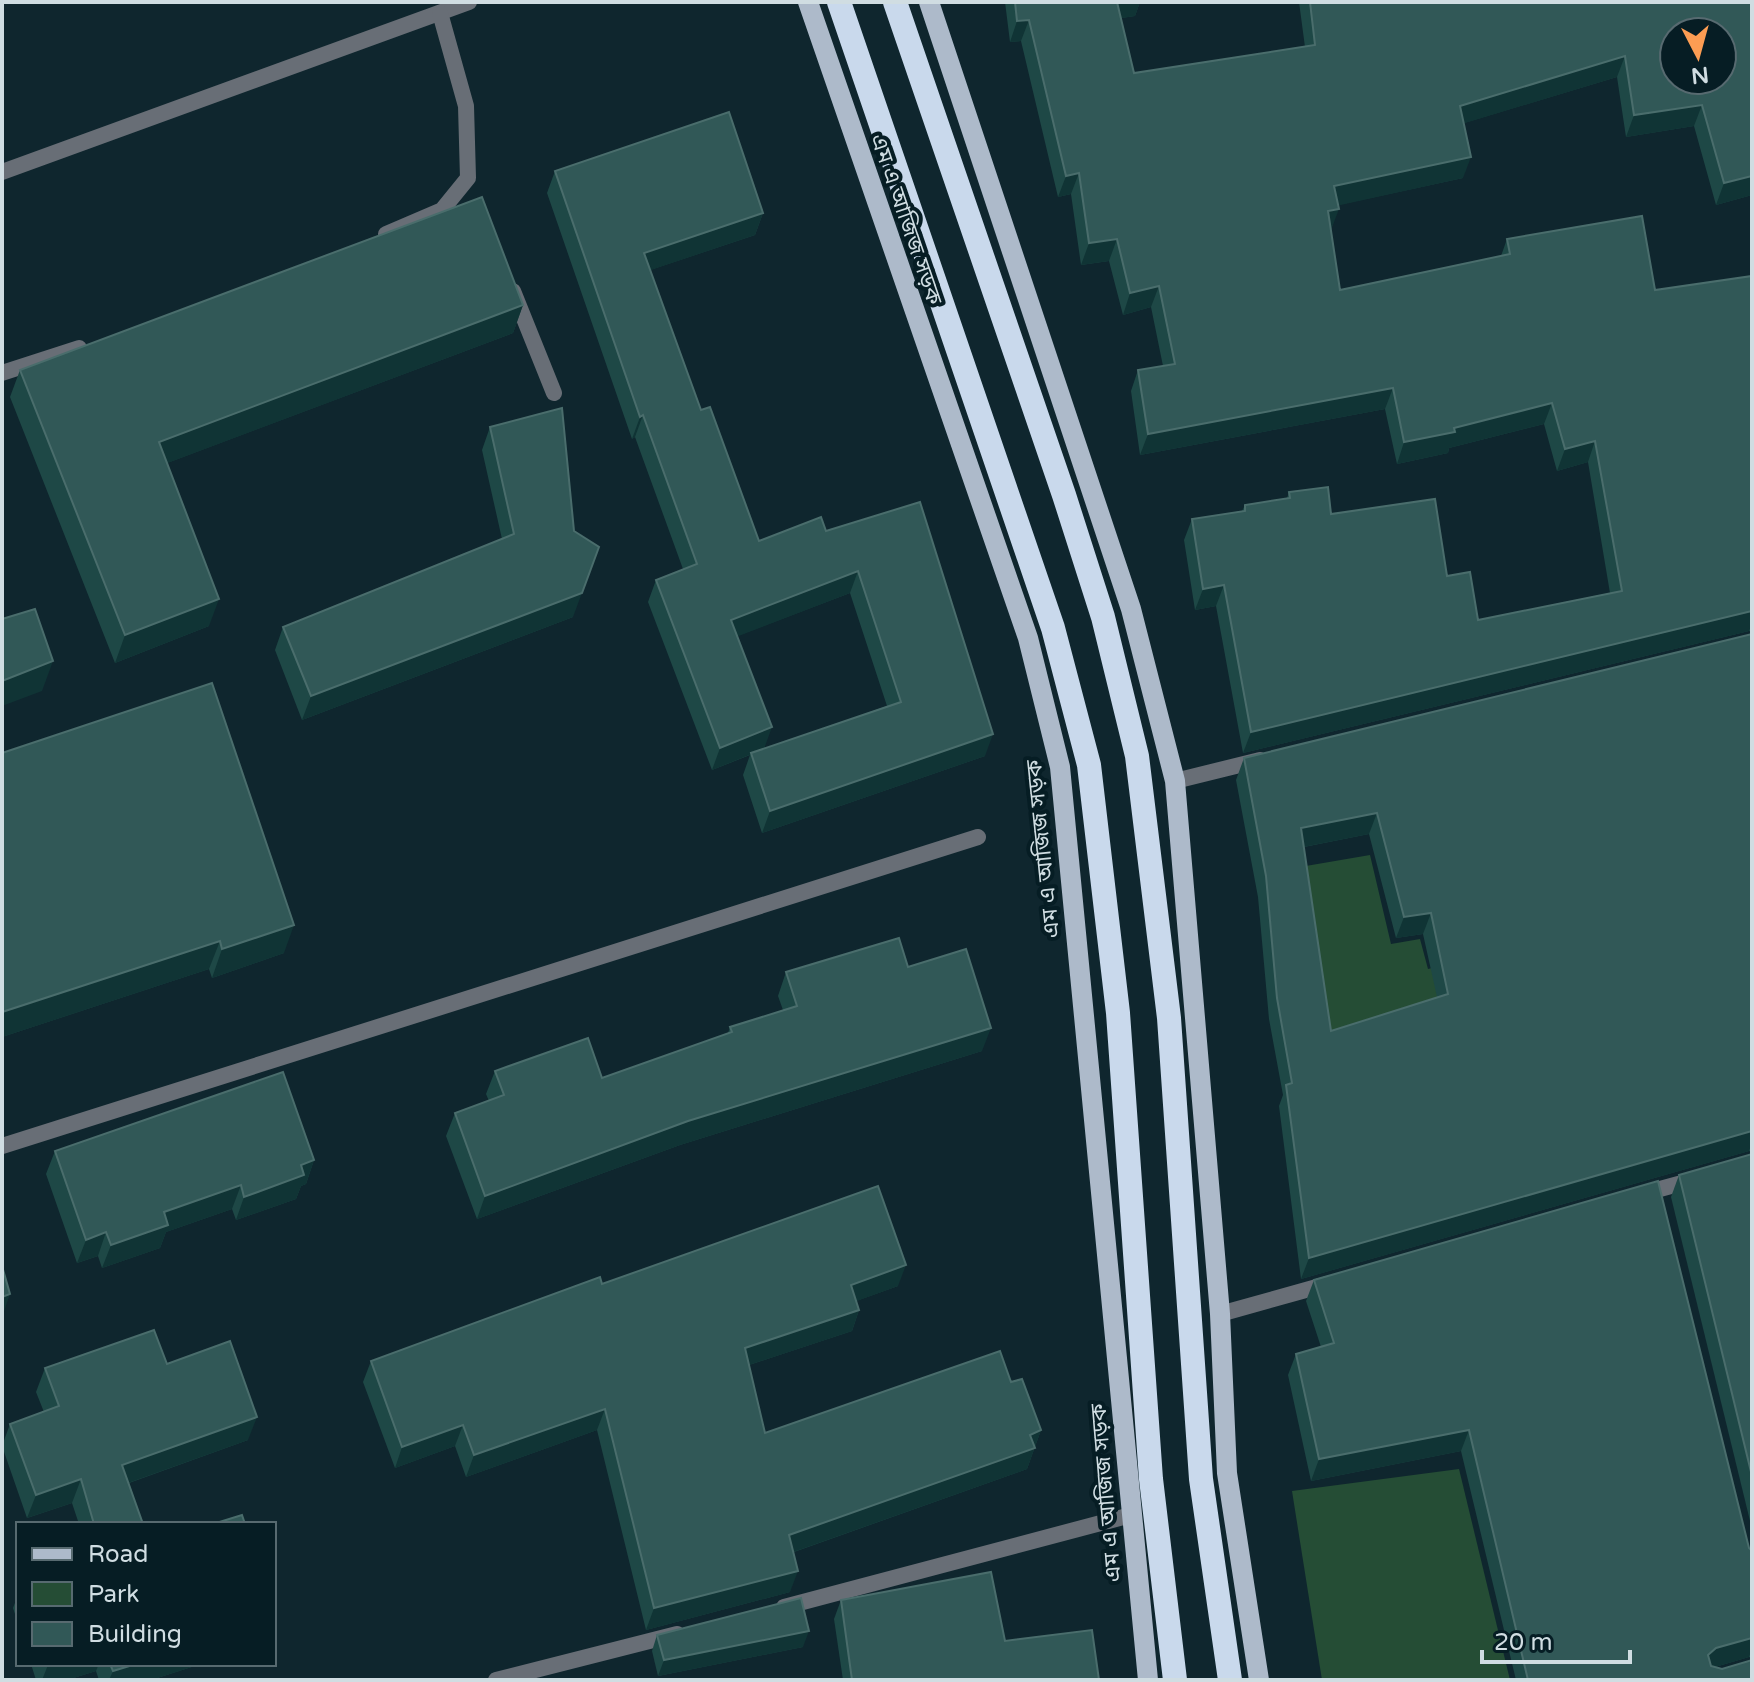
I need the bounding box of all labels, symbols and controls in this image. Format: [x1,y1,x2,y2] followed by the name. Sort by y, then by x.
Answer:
[1658,16,1738,96] north arrow
[1690,61,1710,89] text: N
[865,130,948,308] street label: এম এ আজিজ সড়ক
[1021,758,1065,939] street label: এম এ আজিজ সড়ক
[1085,1402,1127,1583] street label: এম এ আজিজ সড়ক
[16,1522,276,1666] legend
[88,1540,148,1569] text: Road
[88,1580,139,1609] text: Park
[1482,1614,1630,1664] scale bar
[88,1620,182,1649] text: Building
[1494,1628,1552,1657] text: 20 m

